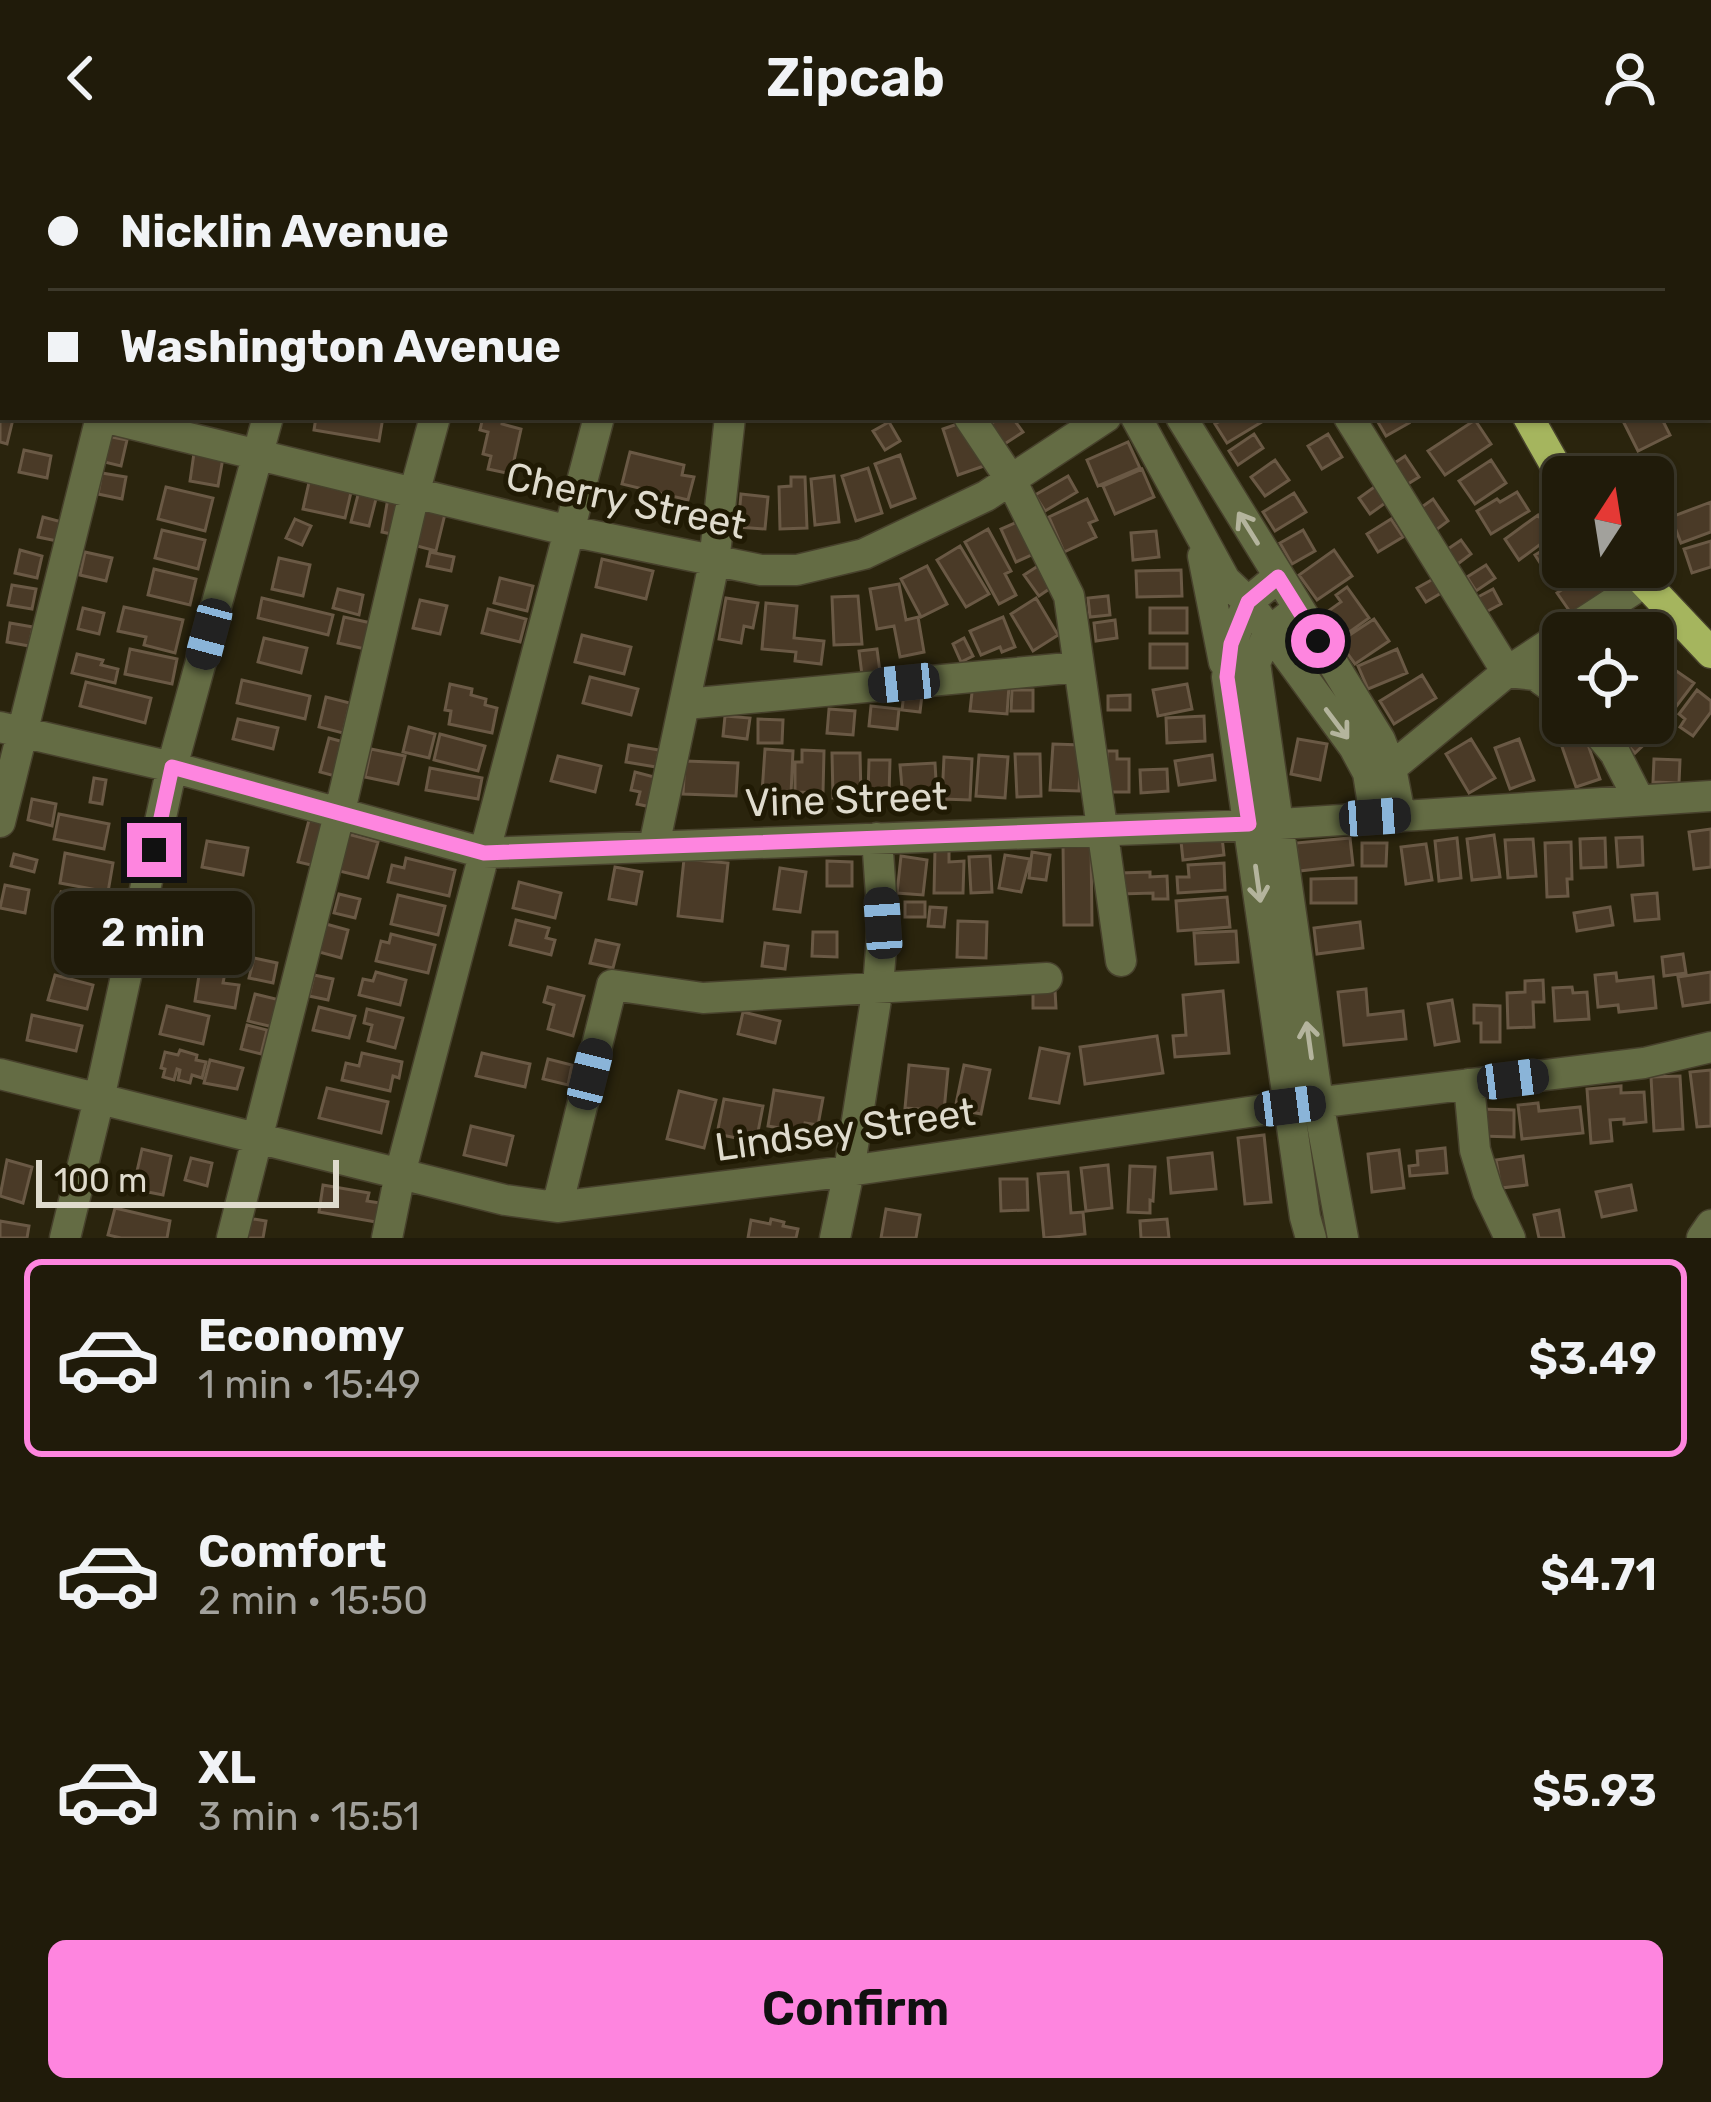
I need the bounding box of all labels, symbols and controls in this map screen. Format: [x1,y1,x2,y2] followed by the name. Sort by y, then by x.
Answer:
[48,45,114,111] icon: back
[1597,45,1663,111] icon: person
[766,46,945,110] text: Zipcab
[120,205,449,258] text: Nicklin Avenue
[120,320,561,373] text: Washington Avenue
[502,453,750,549] street label: Cherry Street
[1542,456,1674,588] north arrow
[1542,456,1674,744] map controls
[1236,512,1260,546] one-way arrow
[182,595,236,673] car
[1542,612,1674,744] button: locate
[1291,614,1345,668] route start
[866,661,942,705] car
[1324,707,1350,740] one-way arrow
[744,773,948,827] street label: Vine Street
[1338,797,1412,837] car
[127,823,181,877] route end
[1247,864,1270,903] one-way arrow
[863,886,903,960] car
[55,892,253,976] callout: 2 min
[101,910,205,956] text: 2 min
[1298,1021,1320,1060] one-way arrow
[564,1035,616,1113] car
[1475,1057,1551,1101] car
[1252,1084,1328,1128] car
[712,1089,978,1171] street label: Lindsey Street
[36,1154,339,1207] scale bar
[54,1161,147,1200] text: 100 m
[54,1304,162,1412] icon: car
[198,1309,404,1362] text: Economy
[1528,1332,1657,1385] text: $3.49
[198,1362,421,1408] text: 1 min · 15:49
[54,1520,162,1628] icon: car
[198,1525,387,1578] text: Comfort
[1540,1548,1657,1601] text: $4.71
[198,1578,428,1624] text: 2 min · 15:50
[54,1736,162,1844] icon: car
[198,1741,256,1794] text: XL
[1532,1764,1657,1817] text: $5.93
[198,1794,420,1840] text: 3 min · 15:51
[48,1940,1663,2078] button: Confirm

